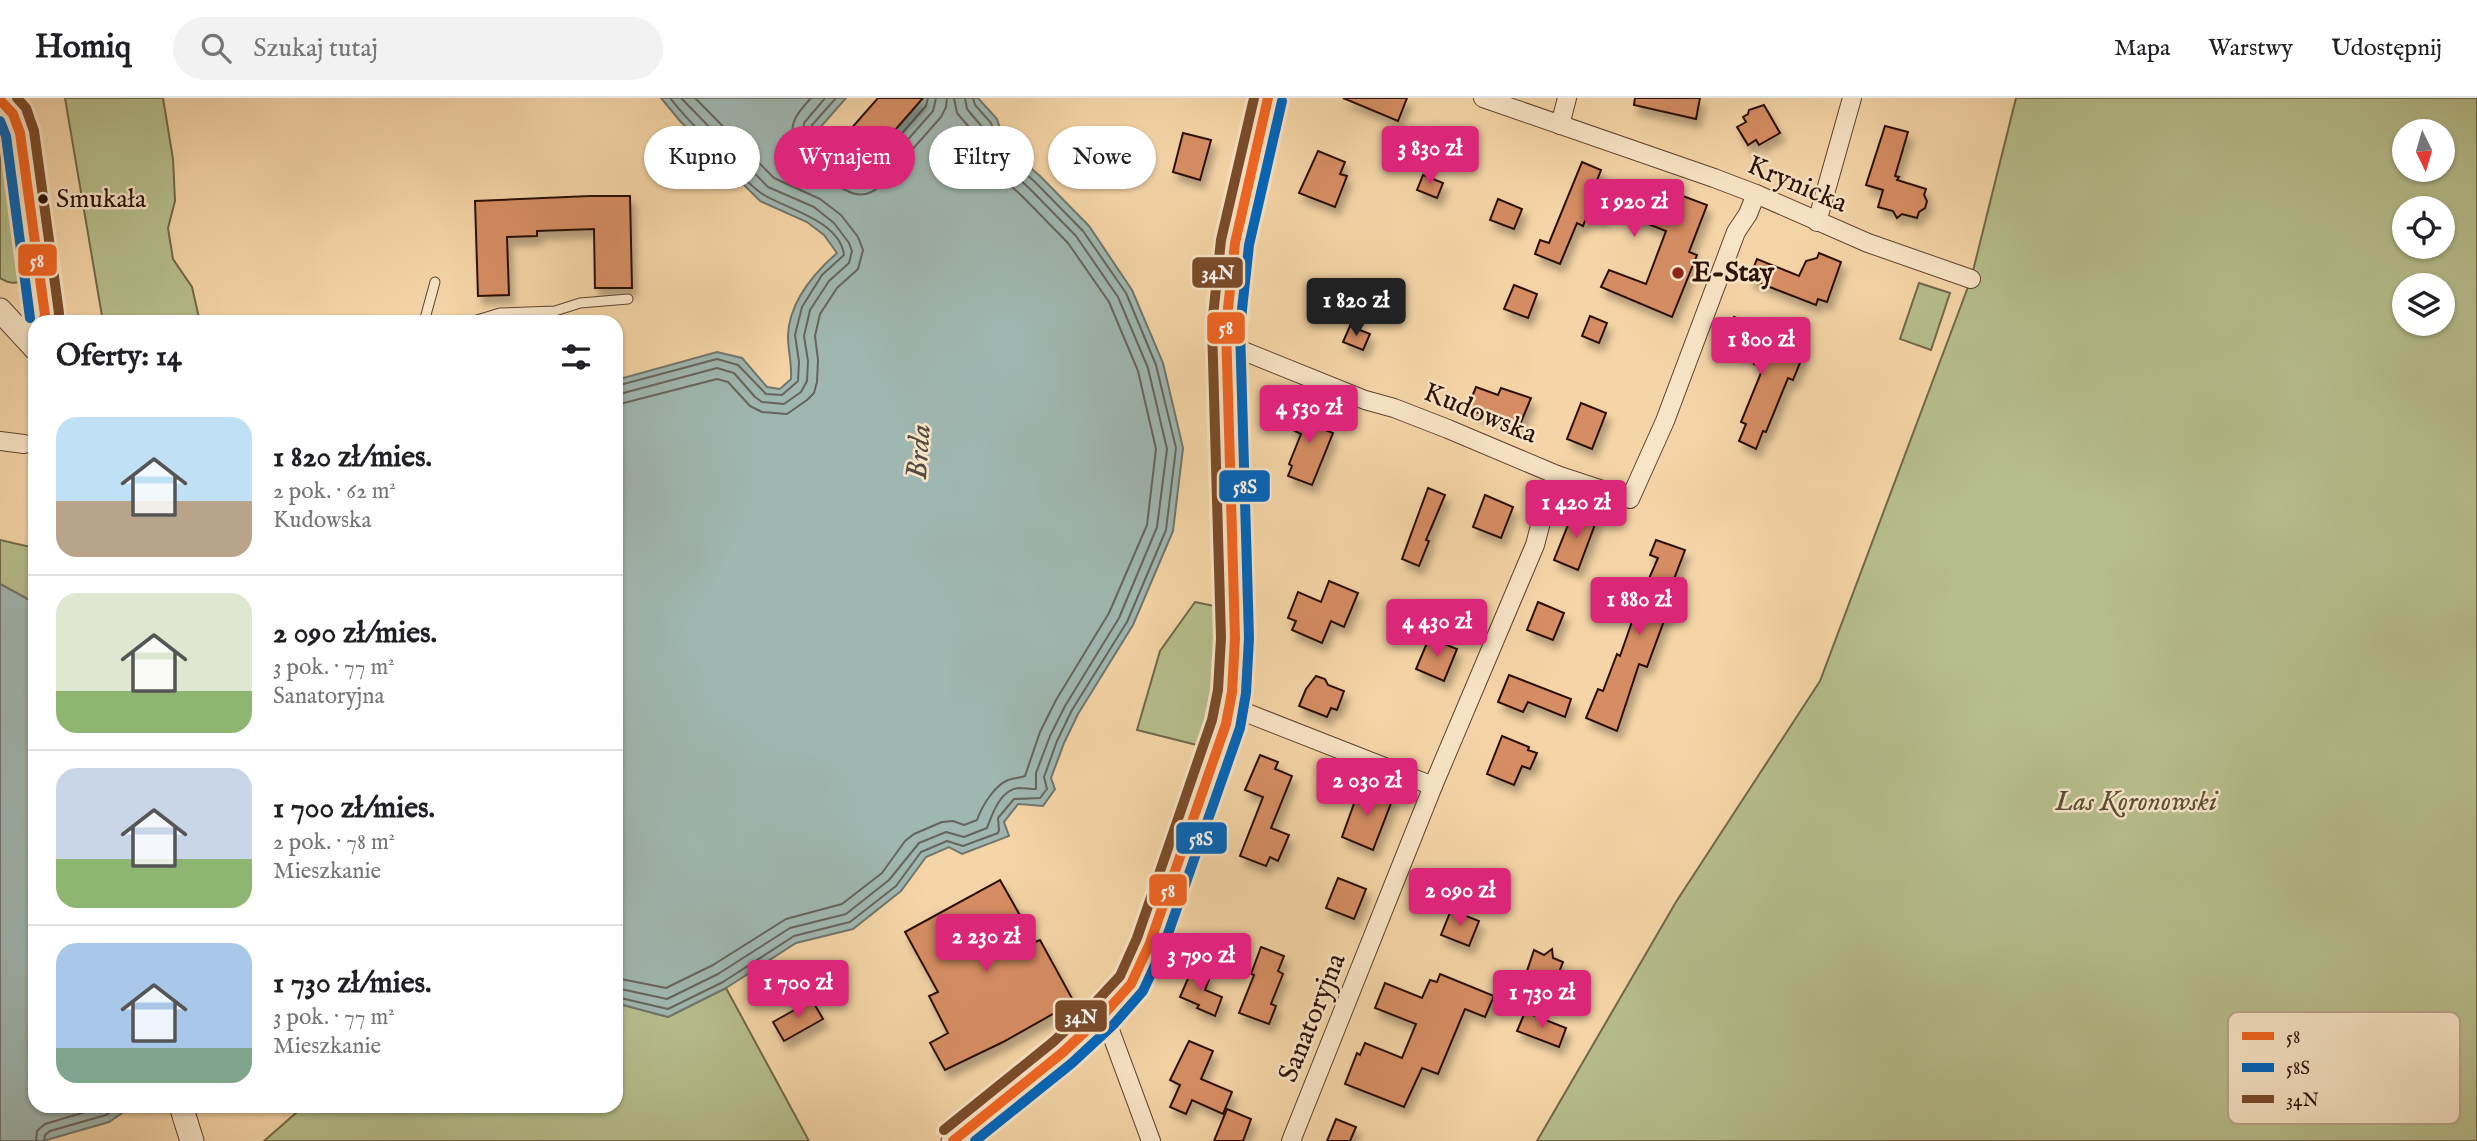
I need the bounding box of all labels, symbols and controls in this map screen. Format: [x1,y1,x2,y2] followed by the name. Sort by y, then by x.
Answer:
[173,17,663,80] search box
[35,27,131,69] text: Homiq
[197,29,235,67] icon: search
[253,32,378,65] text: Szukaj tutaj
[2114,33,2170,64] text: Mapa
[2208,33,2293,64] text: Warstwy
[2331,33,2442,64] text: Udostępnij
[2392,119,2455,182] north arrow
[2392,119,2455,336] map controls
[644,126,760,189] chip: Kupno
[774,126,915,189] chip: Wynajem
[929,126,1034,189] chip: Filtry
[1048,126,1156,189] chip: Nowe
[1358,126,1502,186] pin: 3 830 zł
[1398,134,1462,163] text: 3 830 zł
[1742,148,1853,222] street label: Krynicka
[1562,180,1706,239] pin: 1 920 zł
[56,183,147,216] place label: Smukała
[1600,187,1668,216] text: 1 920 zł
[36,192,50,206] marker: Smukała
[2392,196,2455,259] button: locate
[17,243,58,277] line badge: 58
[30,250,44,274] text: 58
[1191,256,1244,289] line badge: 34N
[1692,256,1775,291] place label: E-Stay
[1202,262,1235,286] text: 34N
[1670,265,1686,281] marker: E-Stay
[2392,273,2455,336] button: layers
[1284,278,1428,338] pin: 1 820 zł
[1323,286,1389,315] text: 1 820 zł
[1206,311,1246,345] line badge: 58
[1219,317,1233,341] text: 58
[1689,317,1833,377] pin: 1 800 zł
[1727,325,1795,354] text: 1 800 zł
[56,338,182,376] text: Oferty: 14
[557,338,595,376] icon: filters
[1418,375,1543,453] street label: Kudowska
[1237,386,1381,445] pin: 4 530 zł
[1276,393,1342,422] text: 4 530 zł
[899,423,941,481] water label: Brda
[273,439,432,477] text: 1 820 zł/mies.
[112,445,196,529] icon: home
[1218,469,1271,503] line badge: 58S
[1233,476,1257,500] text: 58S
[273,477,396,506] text: 2 pok. · 62 m²
[1504,480,1648,540] pin: 1 420 zł
[1542,488,1610,517] text: 1 420 zł
[273,506,371,535] text: Kudowska
[1567,578,1711,637] pin: 1 880 zł
[1607,585,1671,614] text: 1 880 zł
[1365,600,1509,659] pin: 4 430 zł
[1402,607,1472,636] text: 4 430 zł
[273,615,437,653] text: 2 090 zł/mies.
[112,621,196,705] icon: home
[273,653,395,682] text: 3 pok. · 77 m²
[273,682,385,711] text: Sanatoryjna
[1295,758,1439,818] pin: 2 030 zł
[1333,766,1401,795] text: 2 030 zł
[2054,785,2219,820] park label: Las Koronowski
[273,790,435,828] text: 1 700 zł/mies.
[112,796,196,880] icon: home
[1175,821,1228,855] line badge: 58S
[273,828,395,857] text: 2 pok. · 78 m²
[1189,828,1213,852] text: 58S
[273,857,381,886] text: Mieszkanie
[1388,868,1532,928] pin: 2 090 zł
[1148,873,1188,907] line badge: 58
[1425,876,1495,905] text: 2 090 zł
[1161,880,1175,904] text: 58
[914,914,1058,974] pin: 2 230 zł
[952,922,1020,951] text: 2 230 zł
[1129,934,1273,993] pin: 3 790 zł
[1167,941,1235,970] text: 3 790 zł
[1271,948,1355,1087] street label: Sanatoryjna
[726,960,870,1020] pin: 1 700 zł
[273,965,431,1003] text: 1 730 zł/mies.
[764,968,832,997] text: 1 700 zł
[1470,970,1614,1030] pin: 1 730 zł
[112,971,196,1055] icon: home
[1509,978,1575,1007] text: 1 730 zł
[1054,999,1108,1033] line badge: 34N
[273,1003,395,1032] text: 3 pok. · 77 m²
[1065,1006,1098,1030] text: 34N
[2228,1012,2460,1124] legend
[2286,1026,2300,1050] text: 58
[273,1032,381,1061] text: Mieszkanie
[2286,1057,2310,1081] text: 58S
[2286,1089,2319,1113] text: 34N

